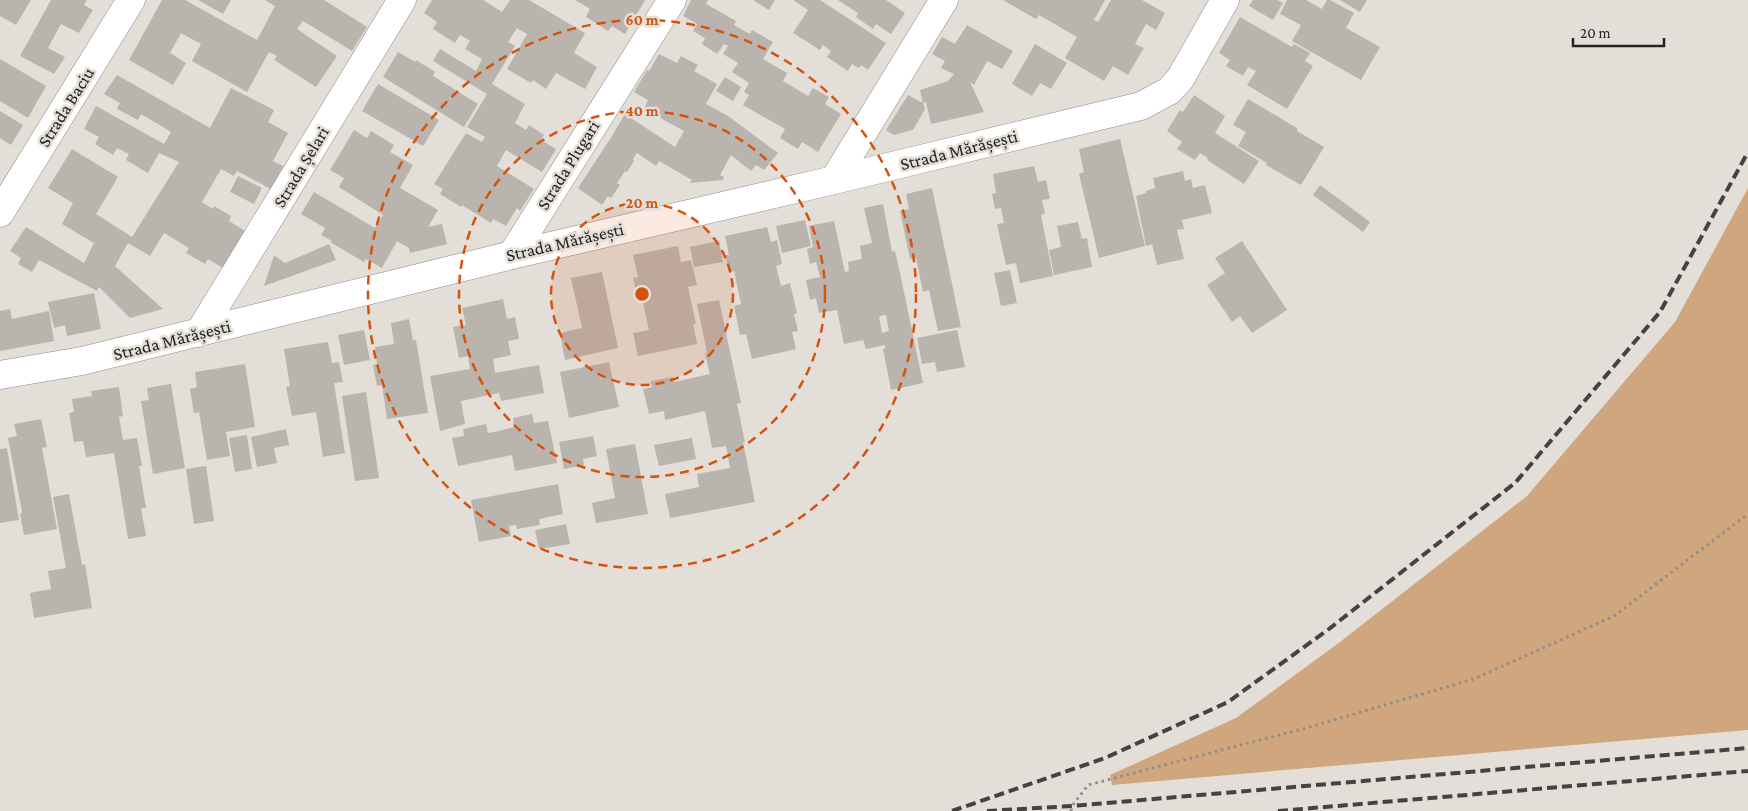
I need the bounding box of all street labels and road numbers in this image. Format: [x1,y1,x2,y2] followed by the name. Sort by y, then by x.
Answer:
[34,63,99,150] street label: Strada Baciu
[533,117,603,213] street label: Strada Plugari
[269,123,335,212] street label: Strada Șelari
[898,126,1021,176] street label: Strada Mărășești
[504,219,627,267] street label: Strada Mărășești
[111,316,234,366] street label: Strada Mărășești

